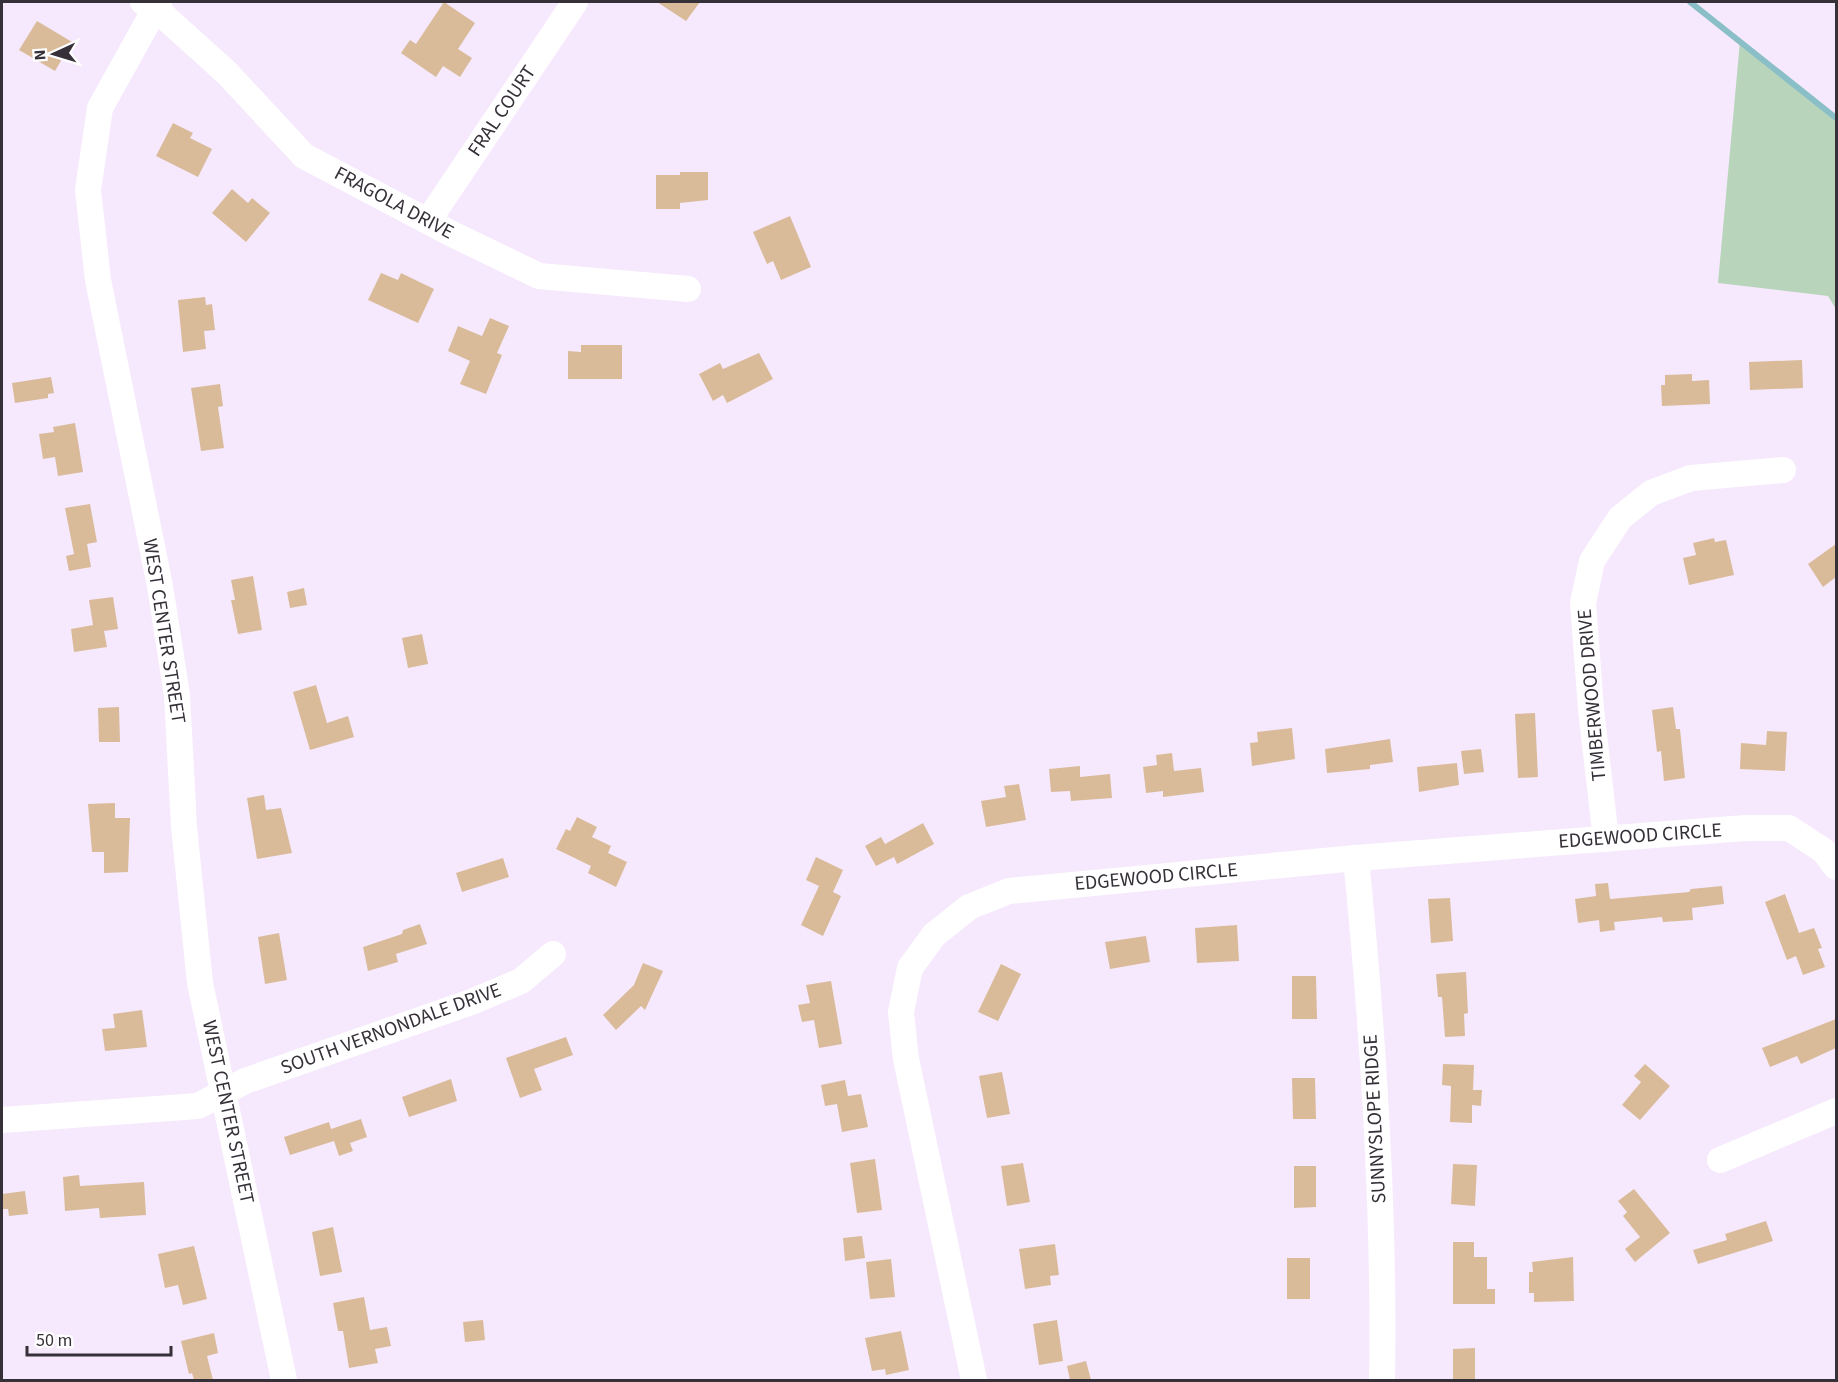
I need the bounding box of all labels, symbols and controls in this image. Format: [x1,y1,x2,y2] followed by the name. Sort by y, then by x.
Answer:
[24,24,84,84] north arrow
[29,49,51,61] text: N
[461,60,543,162] street label: FRAL COURT
[329,160,459,246] street label: FRAGOLA DRIVE
[136,536,192,726] street label: WEST CENTER STREET
[1571,608,1613,782] street label: TIMBERWOOD DRIVE
[1557,816,1723,856] street label: EDGEWOOD CIRCLE
[1073,856,1239,898] street label: EDGEWOOD CIRCLE
[277,976,505,1082] street label: SOUTH VERNONDALE DRIVE
[195,1018,261,1207] street label: WEST CENTER STREET
[1357,1034,1393,1204] street label: SUNNYSLOPE RIDGE
[27,1319,171,1357] scale bar
[36,1328,72,1353] text: 50 m

